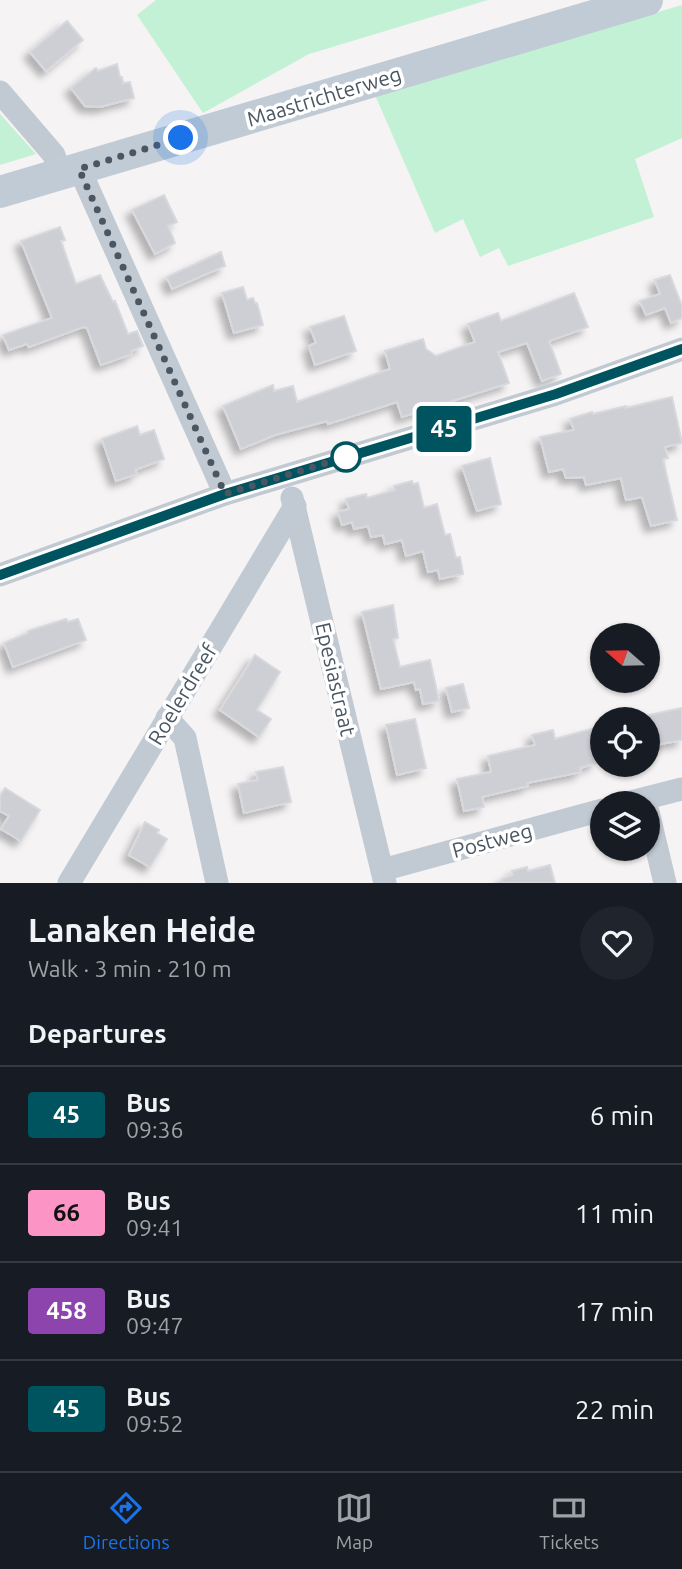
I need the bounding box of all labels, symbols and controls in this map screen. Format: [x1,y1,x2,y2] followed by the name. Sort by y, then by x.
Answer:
[244,61,404,131] street label: Maastrichterweg
[163,120,198,155] your location
[412,406,476,452] line badge: 45
[430,415,458,442] text: 45
[331,442,361,472] unlabelled marker
[311,620,361,738] street label: Epesiastraat
[590,623,660,693] north arrow
[590,623,660,861] map controls
[143,638,222,749] street label: Roelerdreef
[590,707,660,777] button: locate
[590,791,660,861] button: layers
[449,818,535,862] street label: Postweg
[580,906,654,980] button: heart
[28,911,256,948] text: Lanaken Heide
[28,956,232,981] text: Walk · 3 min · 210 m
[28,1019,166,1048] text: Departures
[126,1088,171,1117] text: Bus
[53,1101,80,1128] text: 45
[590,1101,654,1130] text: 6 min
[126,1117,184,1142] text: 09:36
[126,1186,171,1215] text: Bus
[53,1199,80,1226] text: 66
[575,1199,654,1228] text: 11 min
[126,1215,184,1240] text: 09:41
[126,1284,171,1313] text: Bus
[46,1297,87,1324] text: 458
[575,1297,654,1326] text: 17 min
[126,1313,184,1338] text: 09:47
[126,1382,171,1411] text: Bus
[53,1395,80,1422] text: 45
[575,1395,654,1424] text: 22 min
[126,1411,184,1436] text: 09:52
[83,1489,170,1553] tab: Directions
[335,1489,373,1553] tab: Map
[539,1489,599,1553] tab: Tickets

